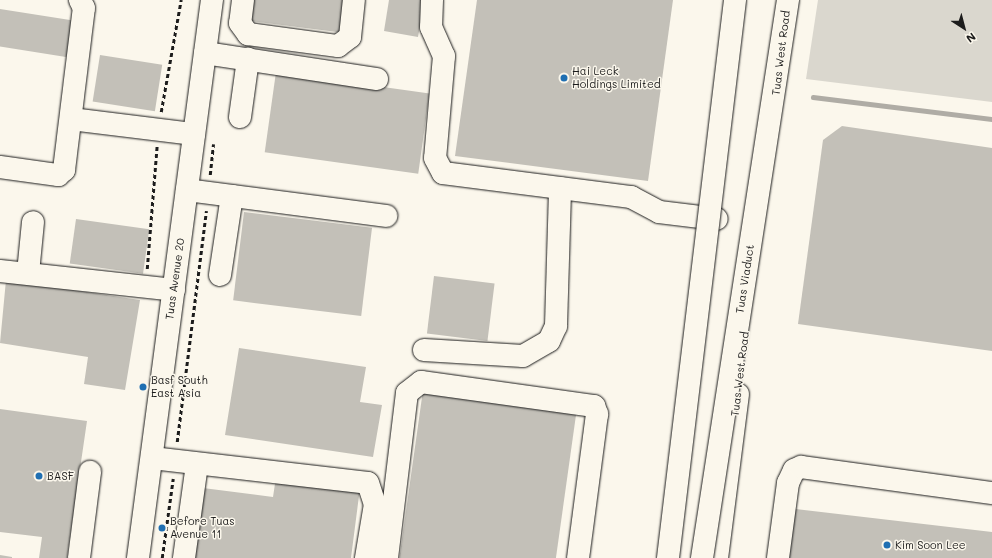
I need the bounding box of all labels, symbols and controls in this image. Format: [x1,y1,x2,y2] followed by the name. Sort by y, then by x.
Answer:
[944,8,984,48] north arrow
[769,10,793,96] street label: Tuas West Road
[964,30,979,47] text: N
[572,65,661,91] place label: Hai Leck Holdings Limited
[559,73,569,83] marker: Hai Leck Holdings Limited
[163,237,187,321] street label: Tuas Avenue 20
[733,244,757,314] street label: Tuas Viaduct
[728,331,752,417] street label: Tuas West Road
[151,374,208,400] place label: Basf South East Asia
[138,382,148,392] marker: Basf South East Asia
[47,469,74,483] place label: BASF
[34,471,44,481] marker: BASF
[170,515,235,541] place label: Before Tuas Avenue 11
[157,523,167,533] marker: Before Tuas Avenue 11
[895,538,966,552] place label: Kim Soon Lee
[882,540,892,550] marker: Kim Soon Lee

